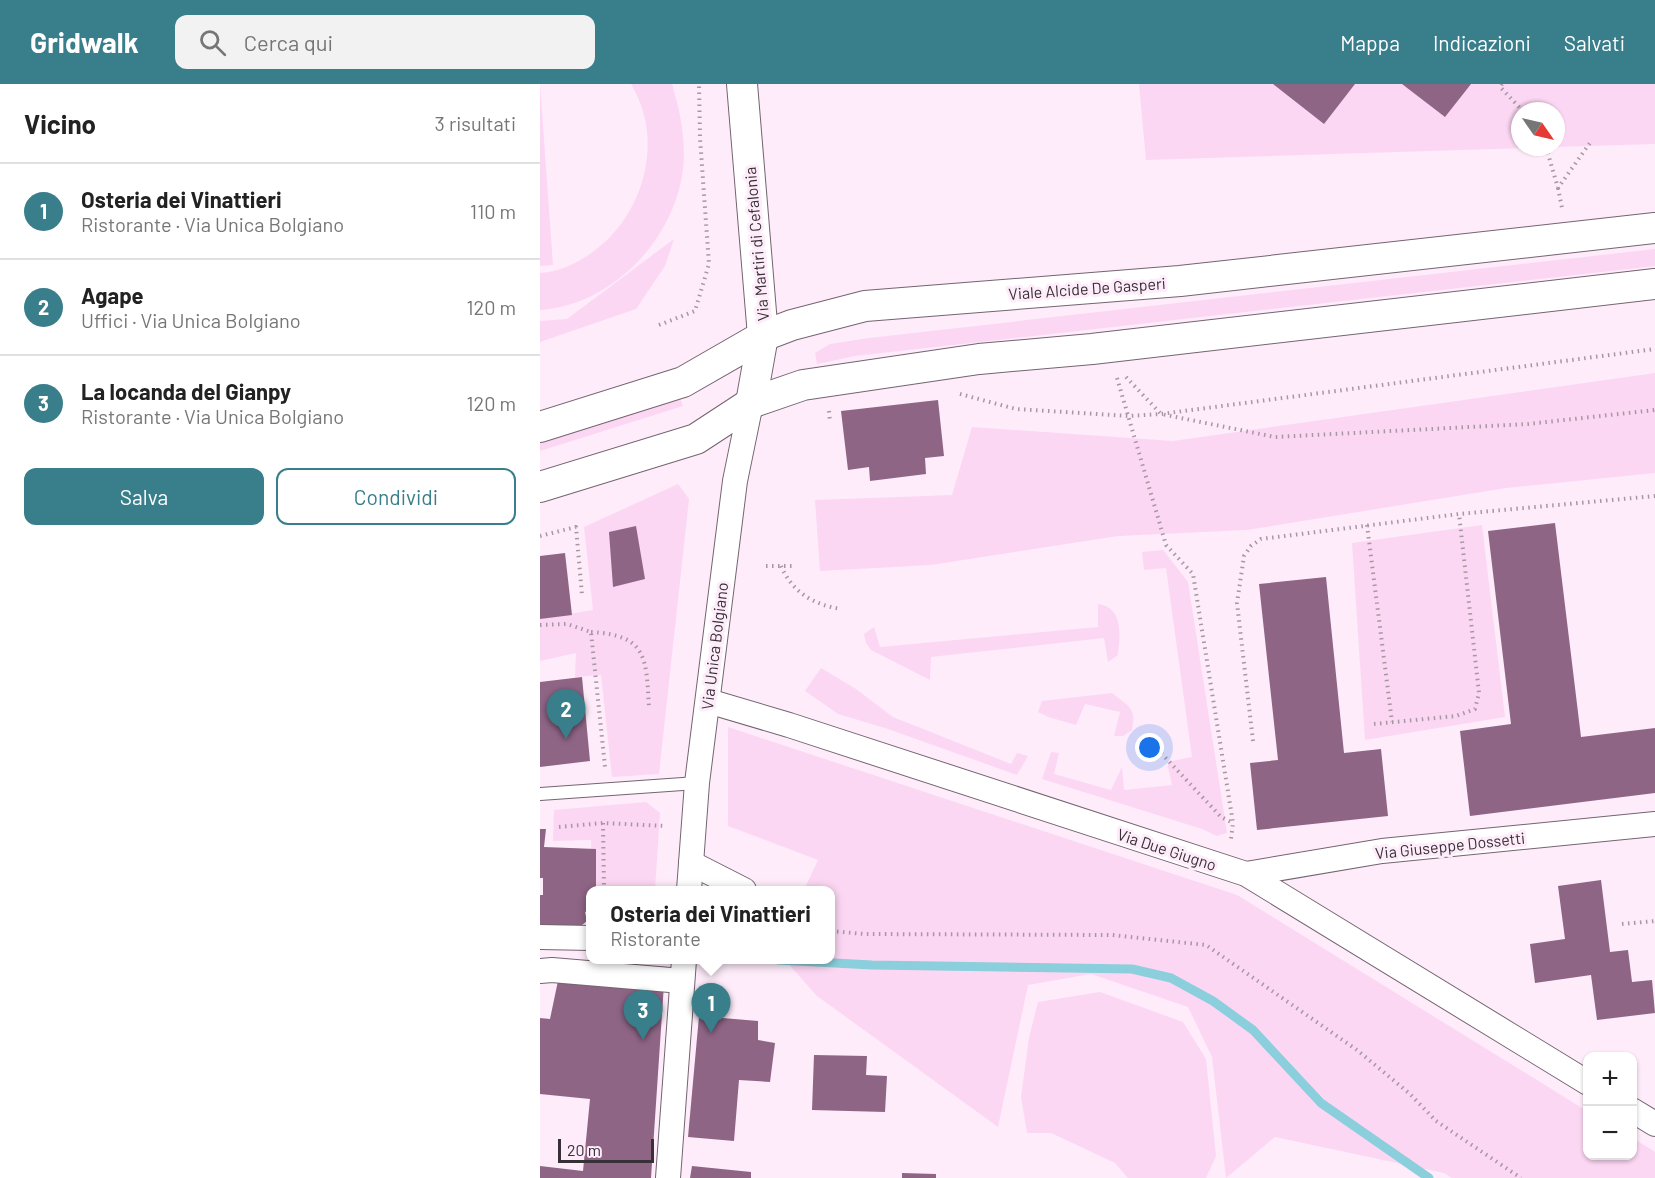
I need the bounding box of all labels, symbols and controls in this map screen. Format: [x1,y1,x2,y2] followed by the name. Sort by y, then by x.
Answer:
[175,15,595,69] search box
[30,25,139,59] text: Gridwalk
[196,26,229,59] icon: search
[244,29,333,55] text: Cerca qui
[1340,30,1400,55] text: Mappa
[1433,30,1531,55] text: Indicazioni
[1564,30,1625,55] text: Salvati
[1511,102,1565,156] north arrow
[24,108,96,139] text: Vicino
[435,111,516,135] text: 3 risultati
[740,166,772,322] street label: Via Martiri di Cefalonia
[81,186,282,212] text: Osteria dei Vinattieri
[40,199,47,223] text: 1
[470,199,516,223] text: 110 m
[81,212,344,236] text: Ristorante · Via Unica Bolgiano
[1008,273,1166,303] street label: Viale Alcide De Gasperi
[81,282,144,308] text: Agape
[38,295,49,319] text: 2
[466,295,516,319] text: 120 m
[81,308,301,332] text: Uffici · Via Unica Bolgiano
[81,378,291,404] text: La locanda del Gianpy
[38,391,49,415] text: 3
[466,391,516,415] text: 120 m
[81,404,344,428] text: Ristorante · Via Unica Bolgiano
[24,468,264,525] button: Salva
[276,468,516,525] button: Condividi
[697,581,731,711] street label: Via Unica Bolgiano
[546,690,586,739] pin: 2
[1135,733,1164,762] your location
[1115,824,1219,874] street label: Via Due Giugno
[1374,828,1526,862] street label: Via Giuseppe Dossetti
[586,886,835,964] popup
[610,900,811,926] text: Osteria dei Vinattieri
[610,926,701,950] text: Ristorante
[692,984,730,1033] pin: 1
[624,990,662,1040] pin: 3
[1583,1052,1637,1160] map controls
[1583,1052,1637,1106] button: +
[1583,1106,1637,1160] button: −
[558,1136,654,1164] scale bar
[567,1140,601,1159] text: 20 m

